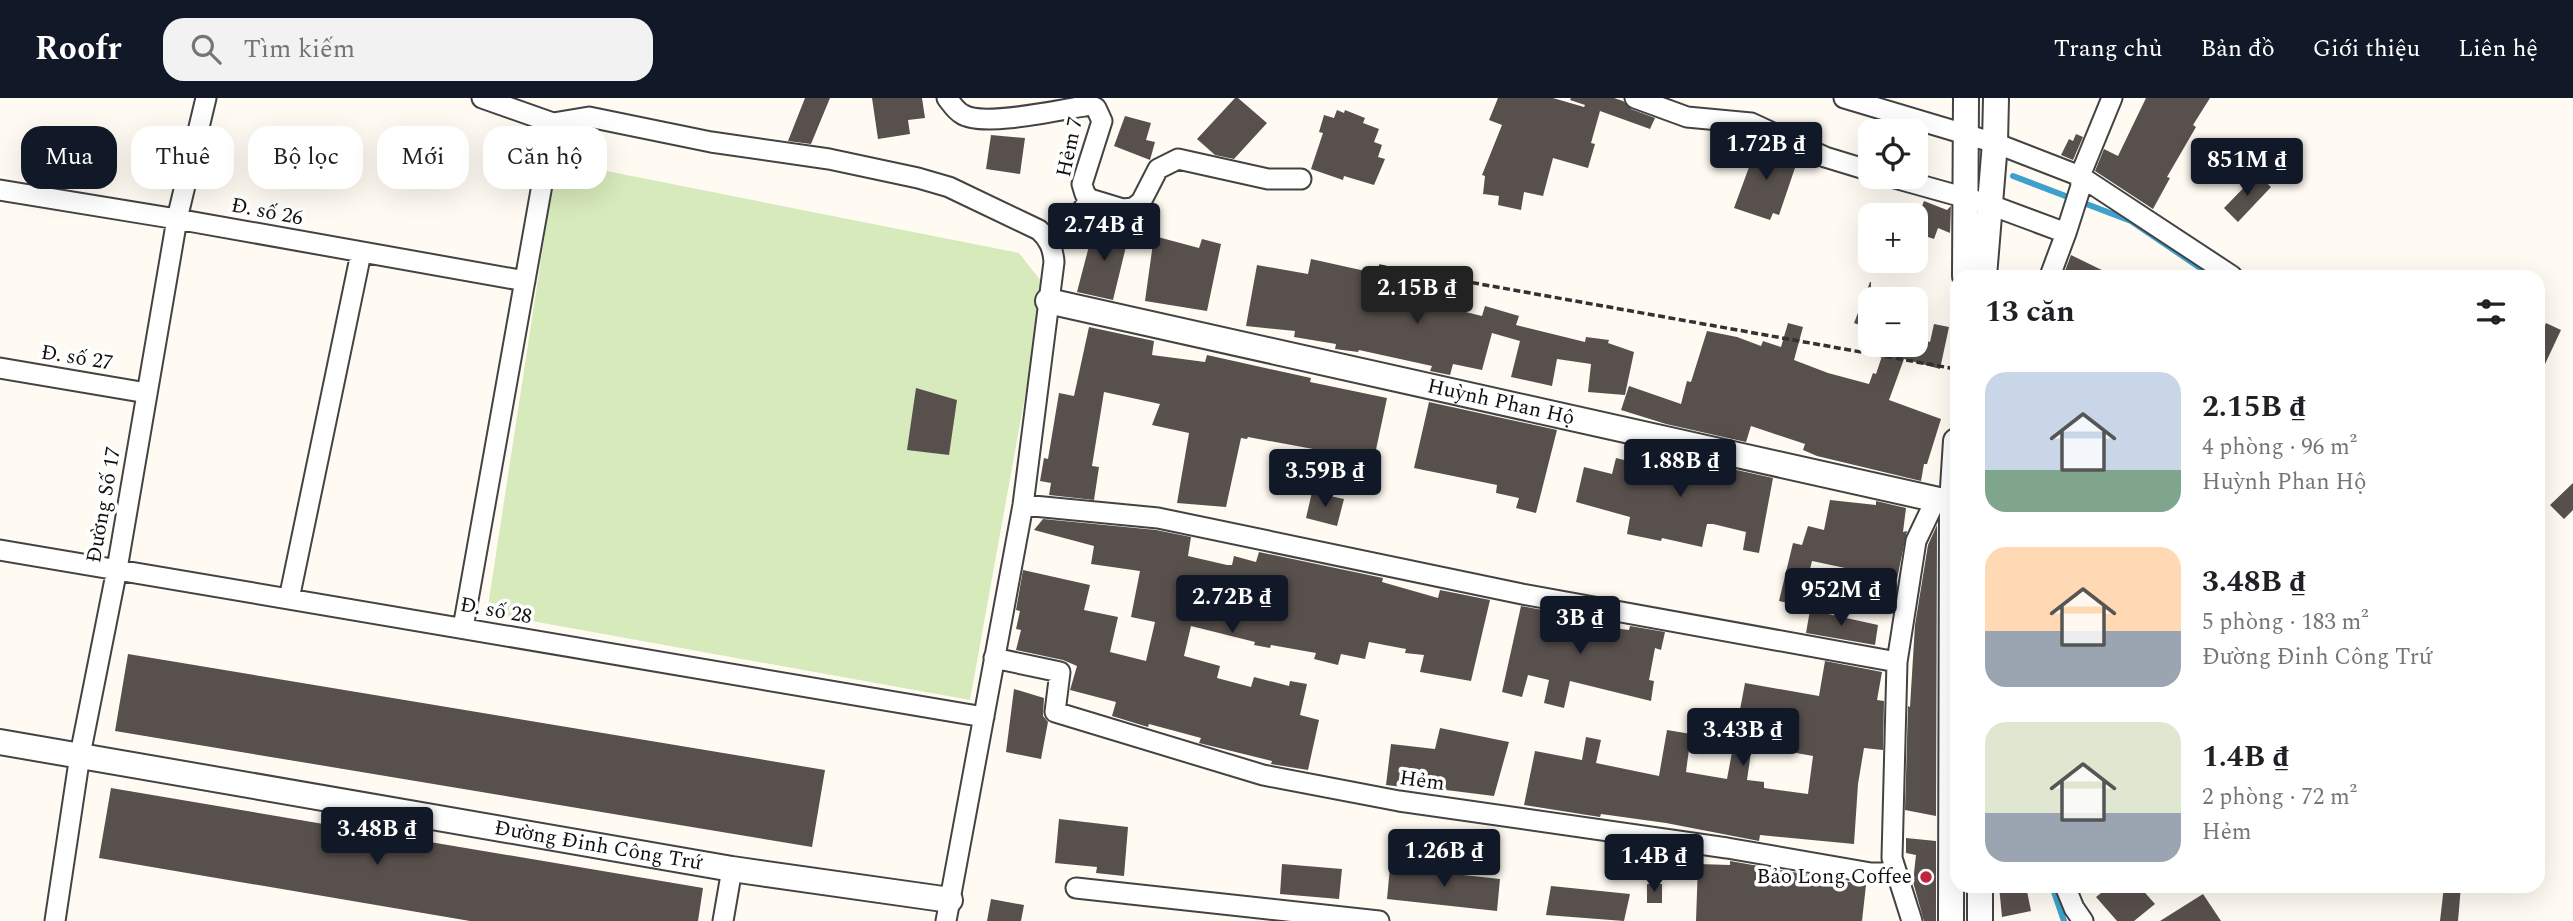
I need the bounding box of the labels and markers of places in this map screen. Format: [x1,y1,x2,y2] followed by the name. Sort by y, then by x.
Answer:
[1701,122,1831,182] pin: 1.72B ₫
[2190,139,2304,198] pin: 851M ₫
[1039,204,1169,263] pin: 2.74B ₫
[1352,266,1482,326] pin: 2.15B ₫
[1615,440,1745,499] pin: 1.88B ₫
[1260,450,1390,509] pin: 3.59B ₫
[1784,568,1898,628] pin: 952M ₫
[1167,575,1297,635] pin: 2.72B ₫
[1539,596,1621,656] pin: 3B ₫
[1678,708,1808,768] pin: 3.43B ₫
[312,808,442,867] pin: 3.48B ₫
[1379,830,1509,889] pin: 1.26B ₫
[1597,834,1711,894] pin: 1.4B ₫
[1757,861,1912,893] place label: Bảo Long Coffee
[1918,869,1934,885] marker: Bảo Long Coffee

